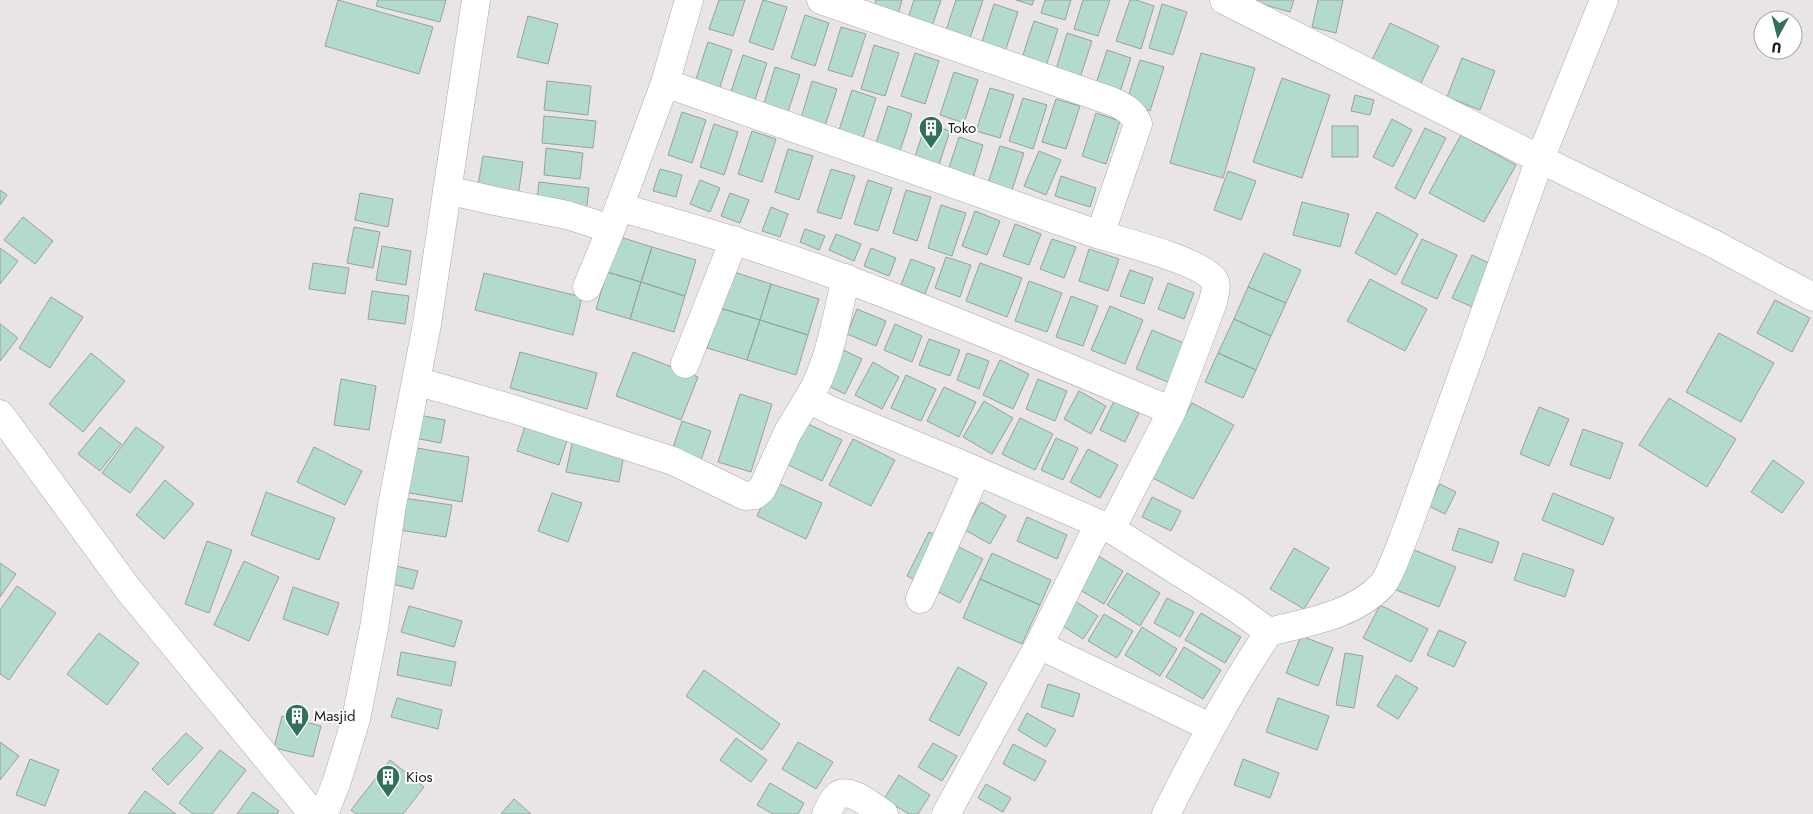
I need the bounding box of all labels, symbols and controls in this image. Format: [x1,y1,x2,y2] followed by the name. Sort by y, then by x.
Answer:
[1753,10,1803,60] north arrow
[1770,37,1783,58] text: U
[918,115,944,149] building icon: Toko
[948,117,976,139] place label: Toko
[284,703,310,737] building icon: Masjid
[314,705,356,727] place label: Masjid
[375,764,401,798] building icon: Kios
[406,766,433,788] place label: Kios

